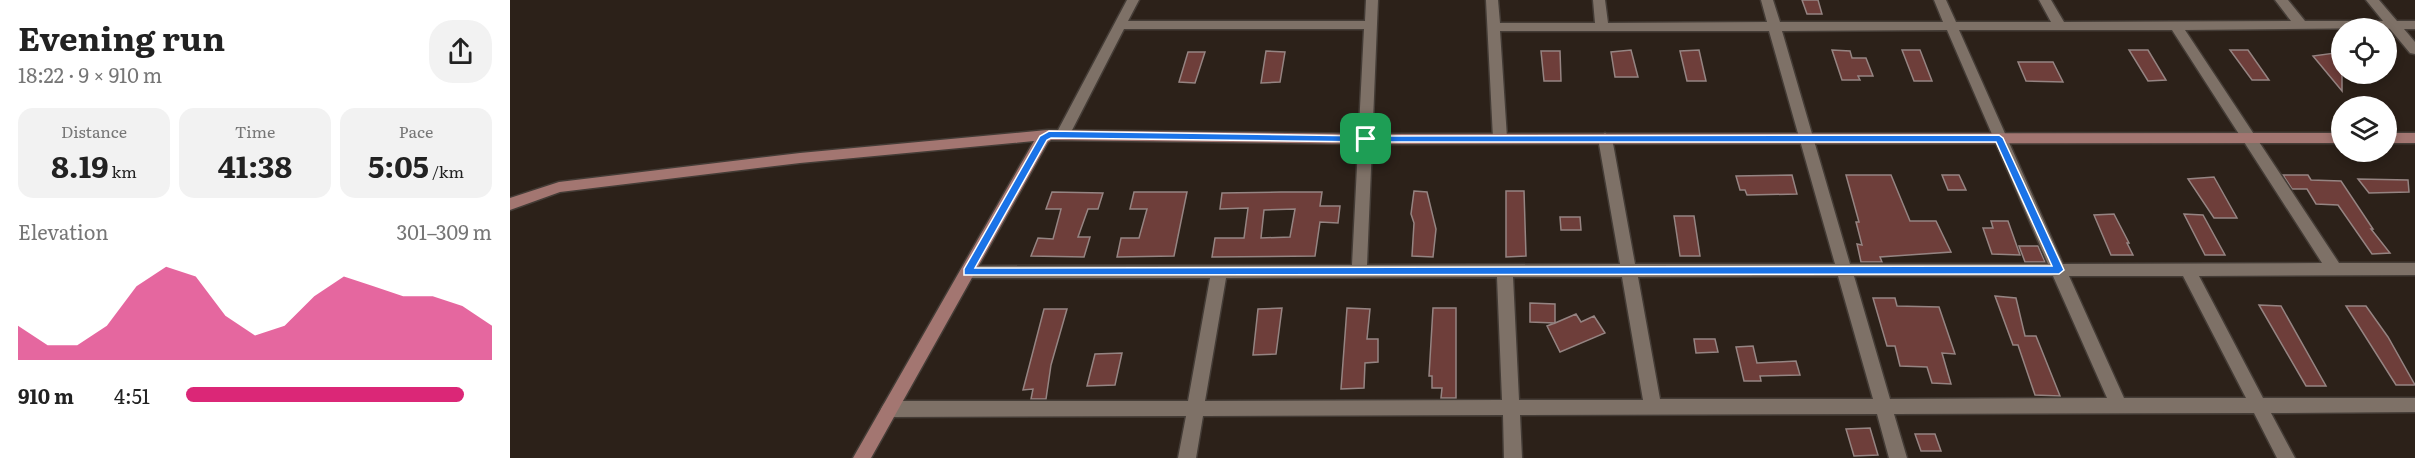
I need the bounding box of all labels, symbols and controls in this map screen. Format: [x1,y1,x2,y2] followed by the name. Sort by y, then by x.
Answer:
[18,12,225,61] text: Evening run
[2331,18,2397,162] map controls
[2331,18,2397,84] button: locate
[429,20,492,83] button: share
[18,59,162,89] text: 18:22 · 9 × 910 m
[2331,96,2397,162] button: layers
[1340,113,1391,164] pin
[61,119,127,143] text: Distance
[235,119,275,143] text: Time
[399,119,433,143] text: Pace
[1349,122,1382,155] icon: arrive
[51,143,108,187] text: 8.19
[218,143,292,187] text: 41:38
[368,143,429,187] text: 5:05
[108,159,137,183] text: km
[429,159,464,183] text: /km
[18,216,108,246] text: Elevation
[396,216,492,246] text: 301–309 m
[18,380,74,410] text: 910 m
[114,380,150,410] text: 4:51

